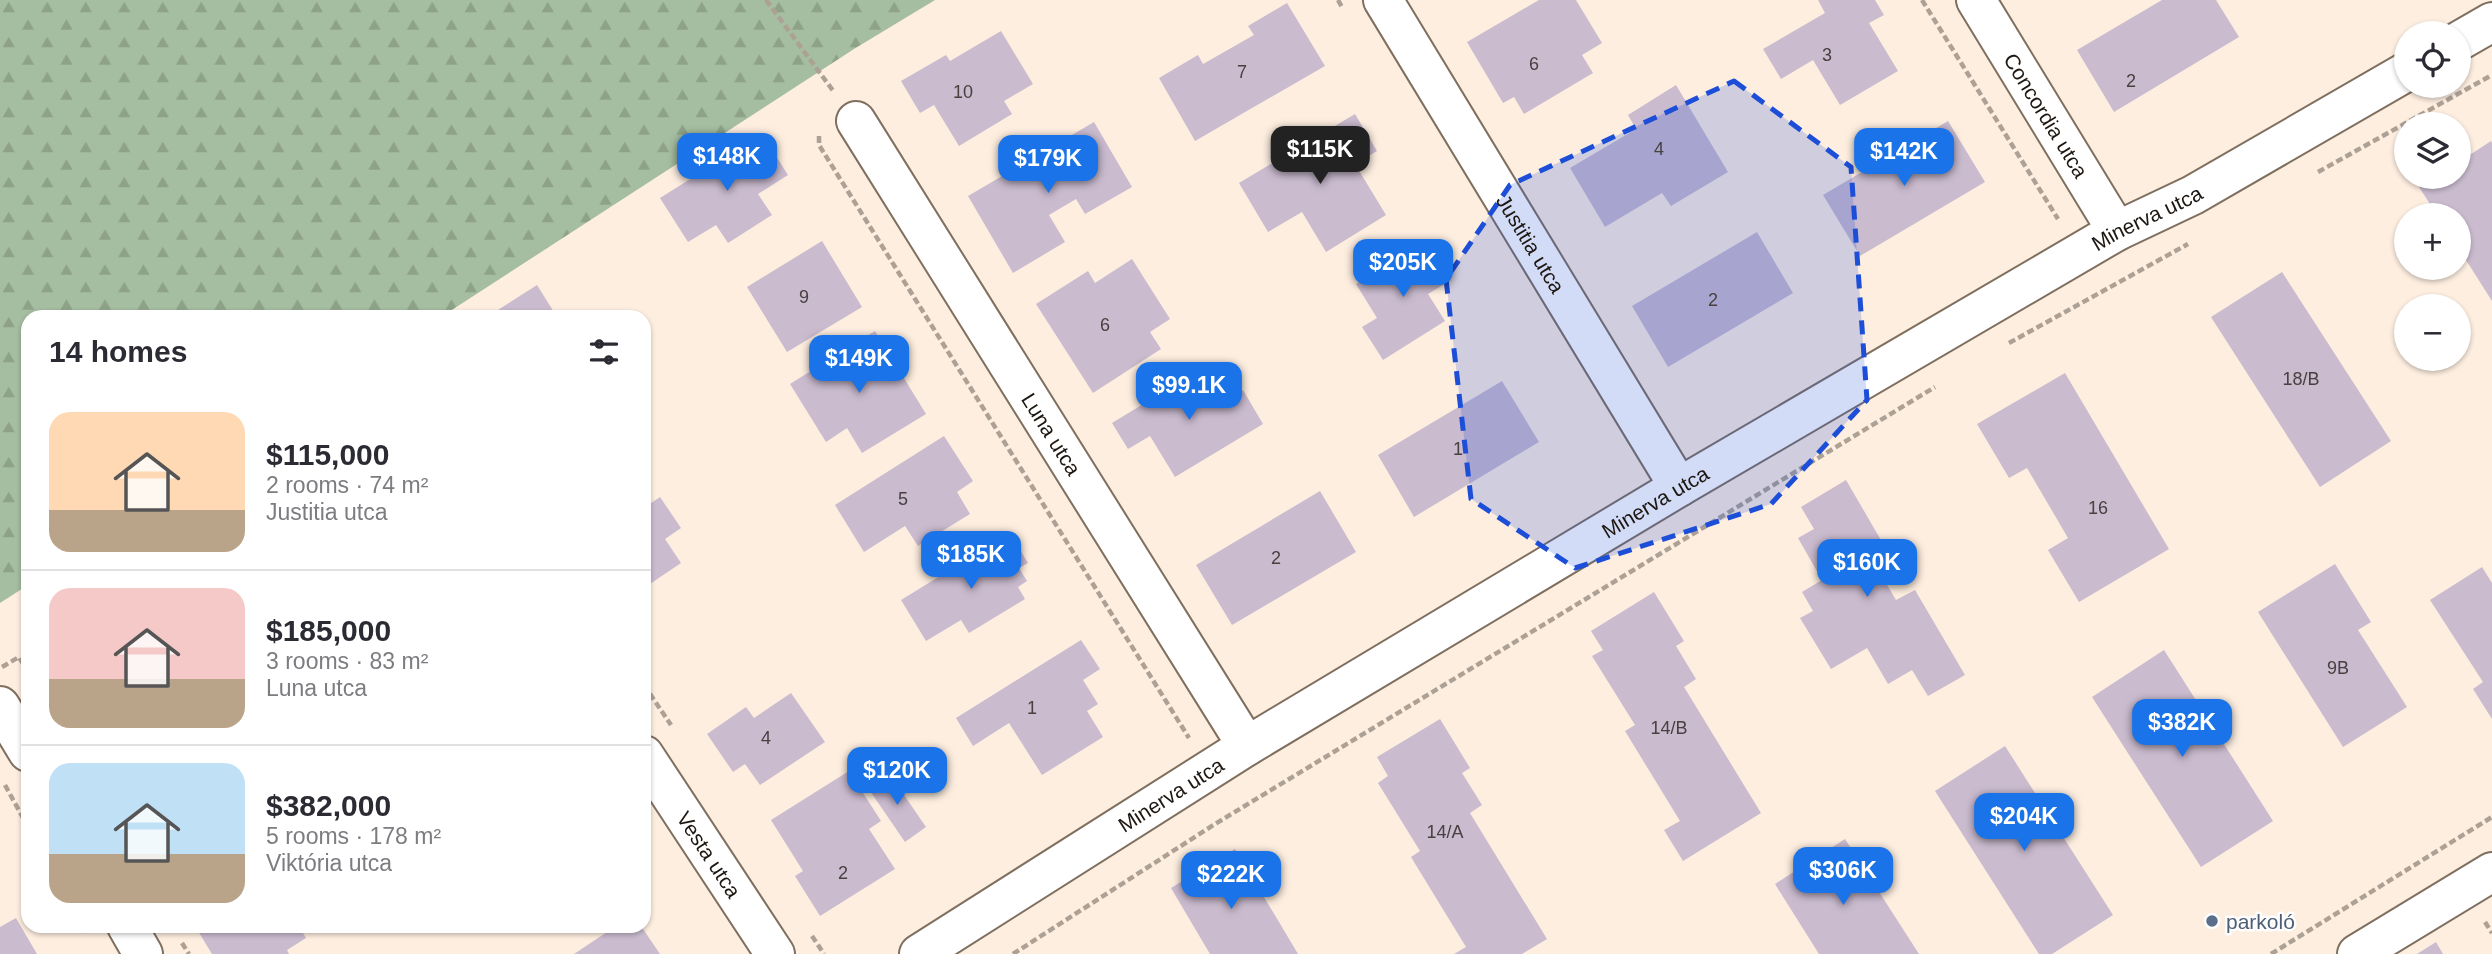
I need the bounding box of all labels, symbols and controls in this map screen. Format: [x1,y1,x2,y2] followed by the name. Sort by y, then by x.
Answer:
[2394,21,2471,371] map controls
[2394,21,2471,98] button: locate
[1822,45,1832,65] house number: 3
[2000,49,2093,182] street label: Concordia utca
[1529,54,1539,74] house number: 6
[1237,62,1247,82] house number: 7
[2126,71,2136,91] house number: 2
[953,82,973,102] house number: 10
[2394,112,2471,189] button: layers
[1271,127,1369,186] pin: $115K
[1855,128,1953,188] pin: $142K
[678,134,776,193] pin: $148K
[999,136,1097,195] pin: $179K
[1287,136,1353,162] text: $115K
[1870,138,1938,164] text: $142K
[1654,139,1664,159] house number: 4
[693,143,761,169] text: $148K
[1014,145,1082,171] text: $179K
[2087,181,2207,255] street label: Minerva utca
[1492,190,1570,297] street label: Justitia utca
[2394,203,2471,280] button: +
[1354,240,1452,299] pin: $205K
[1369,249,1437,275] text: $205K
[799,287,809,307] house number: 9
[1708,290,1718,310] house number: 2
[2394,294,2471,371] button: −
[1100,315,1110,335] house number: 6
[585,333,623,371] icon: filters
[49,335,187,368] text: 14 homes
[810,336,908,395] pin: $149K
[825,345,893,371] text: $149K
[1132,362,1246,422] pin: $99.1K
[2282,369,2320,389] house number: 18/B
[1152,372,1226,398] text: $99.1K
[1017,389,1086,479] street label: Luna utca
[266,438,389,471] text: $115,000
[1453,439,1463,459] house number: 1
[105,440,189,524] icon: home
[1597,461,1713,542] street label: Minerva utca
[266,472,428,498] text: 2 rooms · 74 m²
[898,489,908,509] house number: 5
[2088,498,2108,518] house number: 16
[266,499,387,525] text: Justitia utca
[922,532,1020,591] pin: $185K
[1818,540,1916,599] pin: $160K
[937,541,1005,567] text: $185K
[1271,548,1281,568] house number: 2
[1833,549,1901,575] text: $160K
[266,614,391,647] text: $185,000
[105,616,189,700] icon: home
[266,648,428,674] text: 3 rooms · 83 m²
[2327,658,2349,678] house number: 9B
[266,675,367,701] text: Luna utca
[1027,698,1037,718] house number: 1
[2133,700,2231,759] pin: $382K
[2148,709,2216,735] text: $382K
[1650,718,1688,738] house number: 14/B
[761,728,771,748] house number: 4
[848,748,946,807] pin: $120K
[1114,752,1228,836] street label: Minerva utca
[863,757,931,783] text: $120K
[266,789,391,822] text: $382,000
[105,791,189,875] icon: home
[1975,794,2073,853] pin: $204K
[1990,803,2058,829] text: $204K
[673,807,746,902] street label: Vesta utca
[1426,822,1464,842] house number: 14/A
[266,823,441,849] text: 5 rooms · 178 m²
[1794,848,1892,907] pin: $306K
[266,850,392,876] text: Viktória utca
[1182,852,1280,911] pin: $222K
[1809,857,1877,883] text: $306K
[1197,861,1265,887] text: $222K
[838,863,848,883] house number: 2
[2226,910,2295,933] place label: parkoló
[2204,913,2220,929] marker: parkoló

